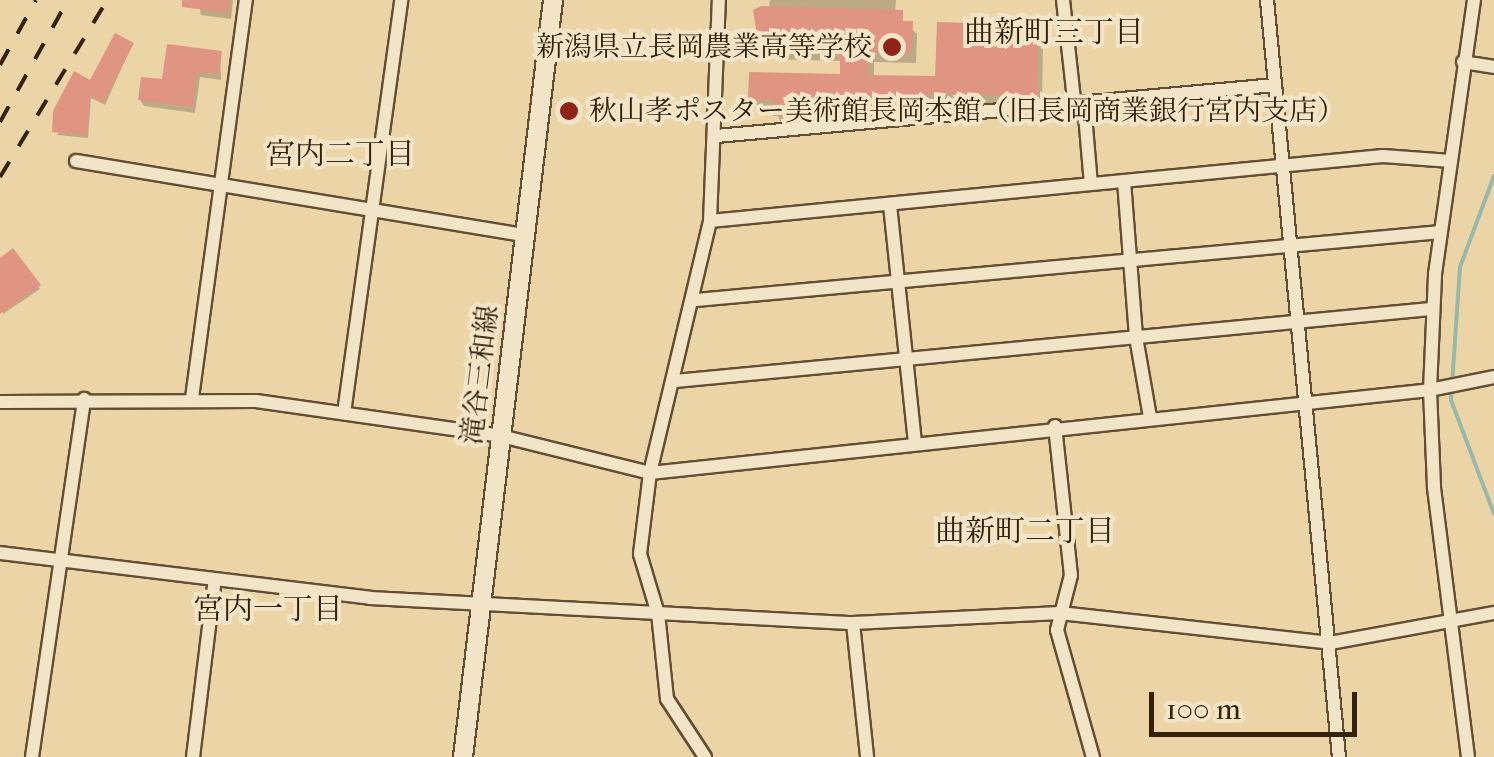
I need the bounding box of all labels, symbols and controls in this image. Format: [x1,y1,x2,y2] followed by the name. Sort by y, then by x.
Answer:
[964,15,1144,51] district label: 曲新町三丁目
[536,30,872,64] place label: 新潟県立長岡農業高等学校
[881,36,903,58] marker: 新潟県立長岡農業高等学校
[589,94,1345,128] place label: 秋山孝ポスター美術館長岡本館（旧長岡商業銀行宮内支店）
[558,100,580,122] marker: 秋山孝ポスター美術館長岡本館（旧長岡商業銀行宮内支店）
[265,137,415,173] district label: 宮内二丁目
[455,303,505,447] street label: 滝谷三和線
[935,514,1115,550] district label: 曲新町二丁目
[193,592,343,628] district label: 宮内一丁目
[1154,672,1362,734] scale bar
[1166,692,1241,727] text: 100 m

